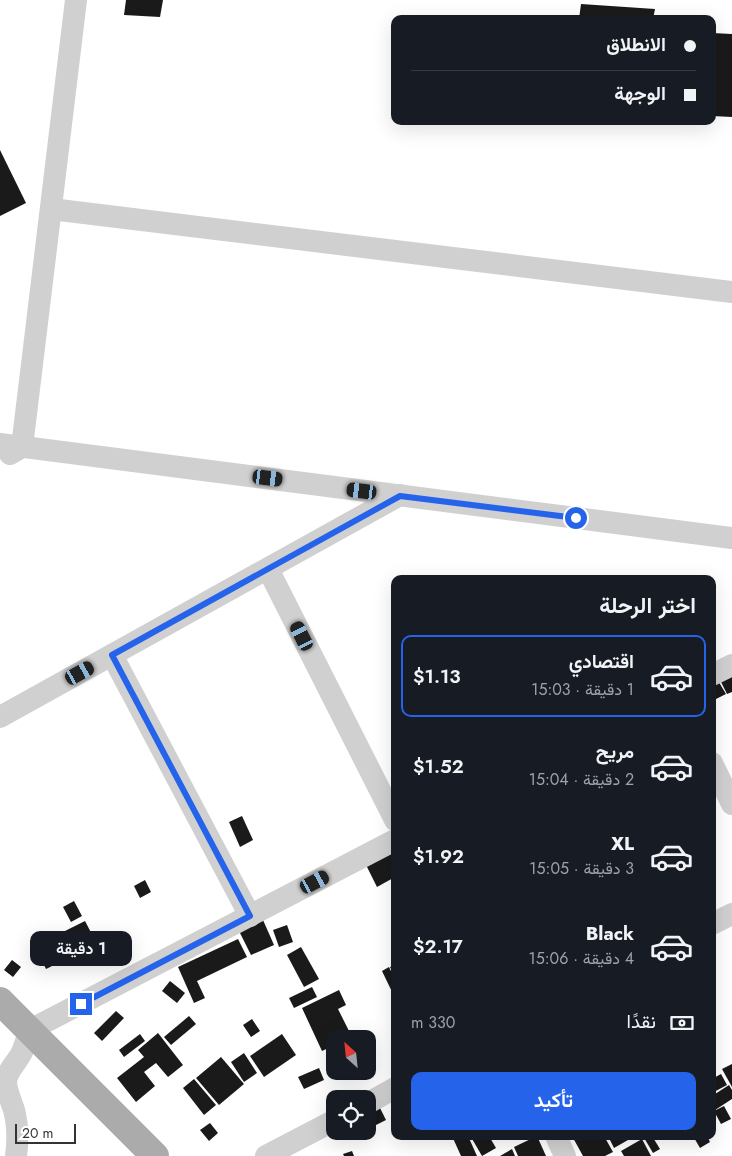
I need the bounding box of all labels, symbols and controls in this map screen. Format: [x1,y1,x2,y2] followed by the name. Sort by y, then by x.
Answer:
[606,31,666,58] text: الانطلاق
[614,80,666,107] text: الوجهة
[252,469,283,487] car
[346,482,377,500] car
[565,507,587,529] route start
[599,589,696,621] text: اختر الرحلة
[288,619,315,653] car
[569,648,634,675] text: اقتصادي
[649,654,694,699] icon: car
[63,659,96,687] car
[413,663,461,690] text: $1.13
[531,678,634,701] text: 1 دقيقة · 15:03
[596,738,634,765] text: مريح
[649,744,694,789] icon: car
[413,753,464,780] text: $1.52
[529,768,634,791] text: 2 دقيقة · 15:04
[611,830,634,857] text: XL
[649,834,694,879] icon: car
[413,843,464,870] text: $1.92
[529,857,634,880] text: 3 دقيقة · 15:05
[298,868,331,896] car
[586,920,634,947] text: Black
[649,924,694,969] icon: car
[30,932,132,966] callout: 1 دقيقة
[413,933,463,960] text: $2.17
[56,937,106,960] text: 1 دقيقة
[529,947,634,970] text: 4 دقيقة · 15:06
[70,993,92,1015] route end
[627,1008,656,1035] text: نقدًا
[668,1009,696,1037] icon: cash
[411,1011,455,1034] text: 330 m
[326,1030,376,1080] north arrow
[326,1030,376,1140] map controls
[411,1072,696,1130] button: تأكيد
[326,1090,376,1140] button: locate
[15,1121,76,1144] scale bar
[22,1123,54,1143] text: 20 m

